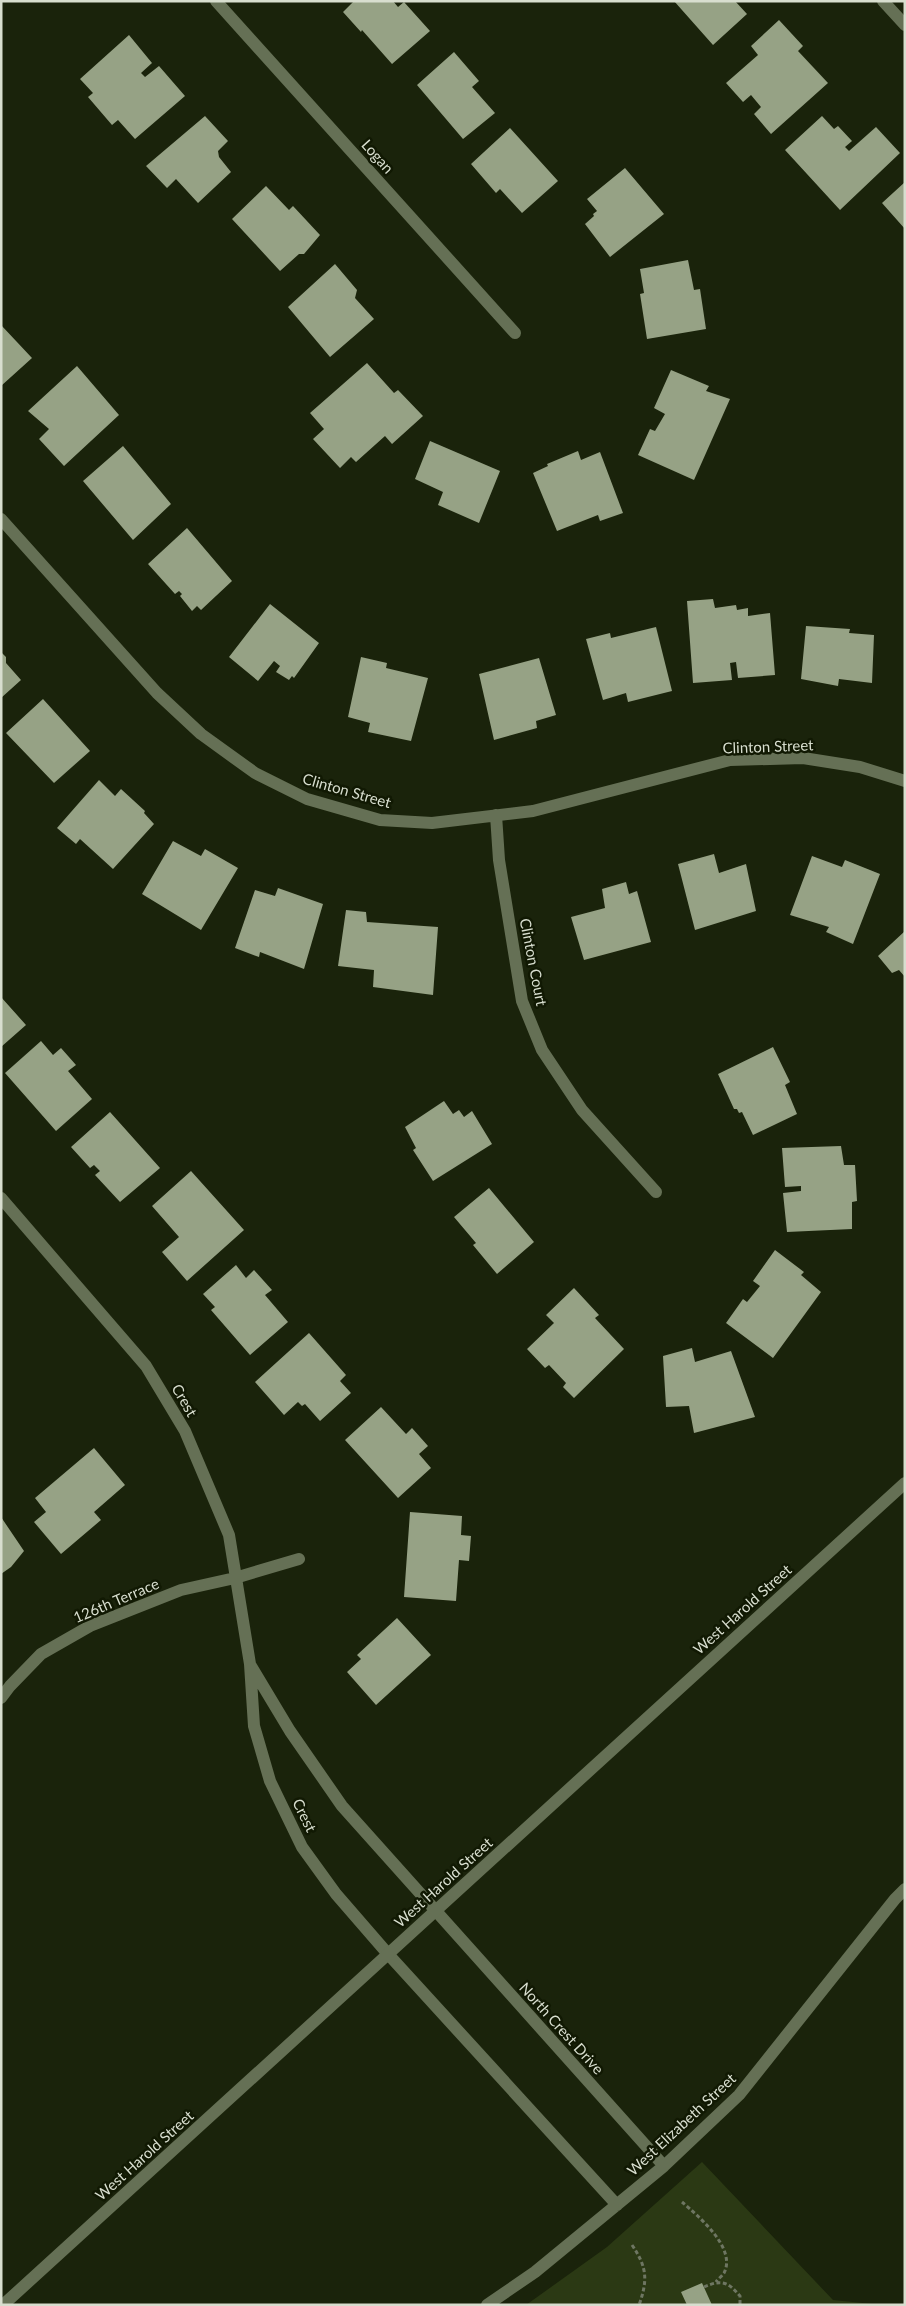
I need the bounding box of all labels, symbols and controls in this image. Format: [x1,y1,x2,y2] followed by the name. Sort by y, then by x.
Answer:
[358,135,398,177] street label: Logan
[722,735,814,757] street label: Clinton Street
[301,769,394,811] street label: Clinton Street
[517,917,551,1008] street label: Clinton Court
[168,1380,202,1420] street label: Crest
[689,1560,795,1658] street label: West Harold Street
[70,1574,162,1626] street label: 126th Terrace
[289,1795,321,1835] street label: Crest
[390,1833,496,1931] street label: West Harold Street
[516,1978,608,2078] street label: North Crest Drive
[623,2069,739,2179] street label: West Elizabeth Street
[91,2106,197,2204] street label: West Harold Street

